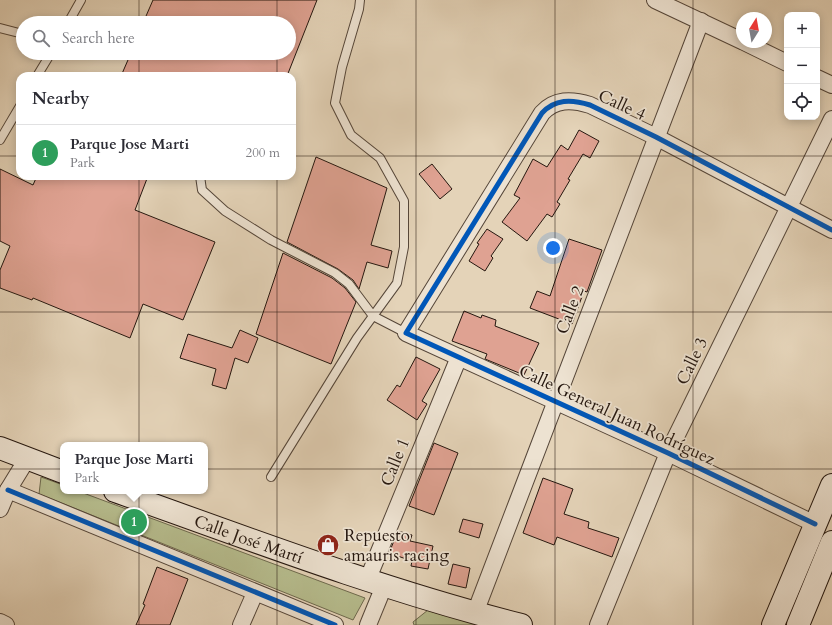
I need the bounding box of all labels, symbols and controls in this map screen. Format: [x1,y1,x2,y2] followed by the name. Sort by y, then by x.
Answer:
[736,12,772,48] north arrow
[784,12,820,120] map controls
[784,12,820,48] button: +
[16,16,296,60] search box
[30,27,52,49] icon: search
[62,28,135,48] text: Search here
[784,48,820,84] button: −
[594,84,650,126] street label: Calle 4
[784,84,820,120] button: locate
[32,87,89,110] text: Nearby
[70,134,189,154] text: Parque Jose Marti
[42,144,48,162] text: 1
[246,144,280,162] text: 200 m
[70,154,95,172] text: Park
[543,238,563,258] your location
[550,282,590,337] street label: Calle 2
[671,333,713,389] street label: Calle 3
[515,359,719,471] street label: Calle General Juan Rodríguez
[375,435,415,489] street label: Calle 1
[60,442,208,494] popup
[74,449,194,469] text: Parque Jose Marti
[74,469,99,487] text: Park
[121,507,147,537] pin: 1
[191,509,306,569] street label: Calle José Martí
[344,524,449,567] place label: Repuesto amauris racing
[315,532,341,558] shop icon: Repuesto amauris racing

